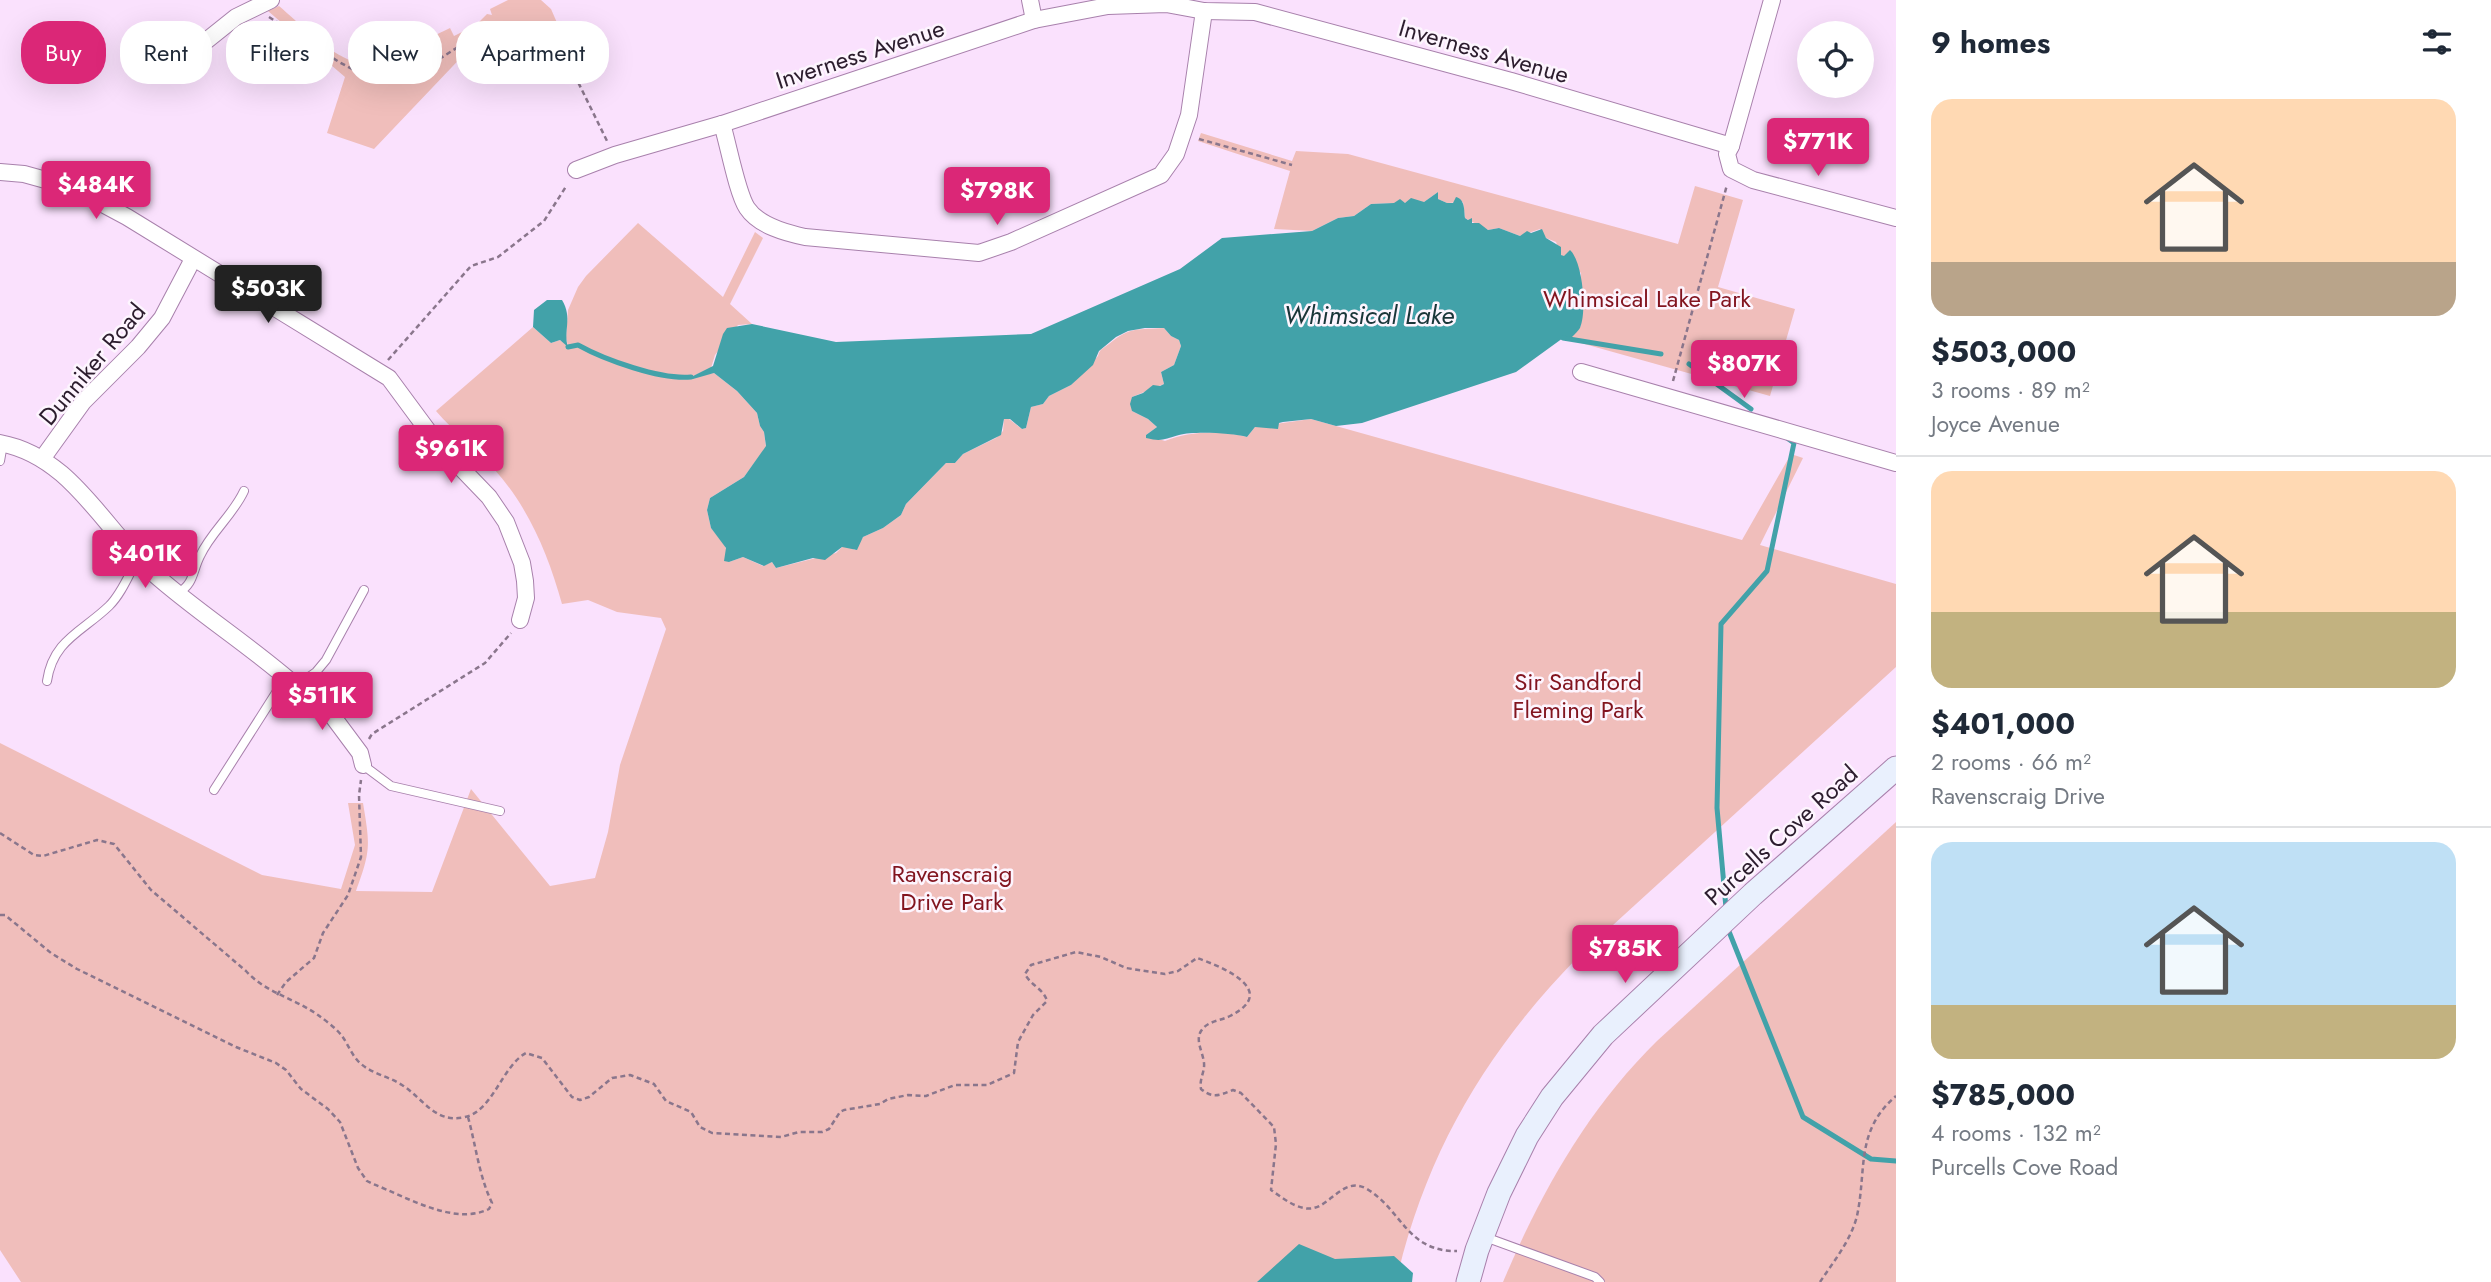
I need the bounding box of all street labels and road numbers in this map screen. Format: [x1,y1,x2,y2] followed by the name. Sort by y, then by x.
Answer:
[771,10,949,98] street label: Inverness Avenue
[1395,10,1573,92] street label: Inverness Avenue
[30,295,154,433] street label: Dunniker Road
[1697,757,1865,913] street label: Purcells Cove Road

